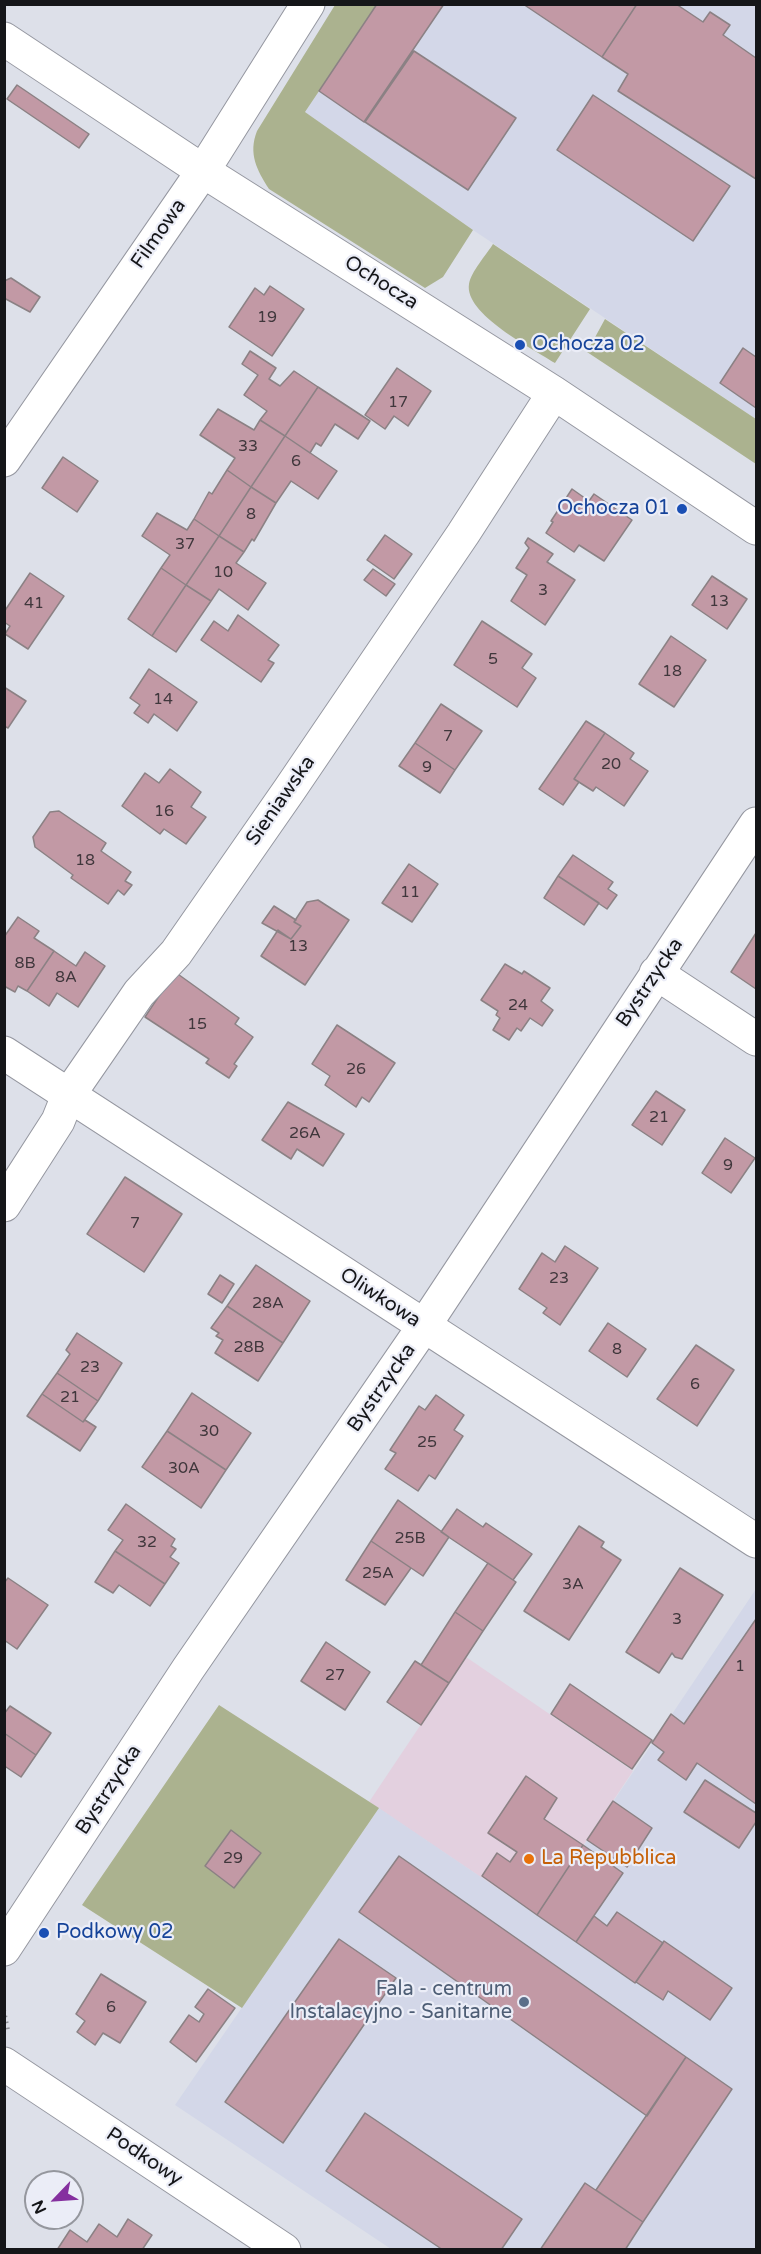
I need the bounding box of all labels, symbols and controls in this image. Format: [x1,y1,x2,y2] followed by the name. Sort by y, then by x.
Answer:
[126,195,192,273] street label: Filmowa
[340,251,422,315] street label: Ochocza
[257,308,277,328] house number: 19
[532,333,645,357] place label: Ochocza 02
[513,338,527,352] marker: Ochocza 02
[388,393,408,413] house number: 17
[238,437,258,457] house number: 33
[291,452,301,472] house number: 6
[557,497,670,521] place label: Ochocza 01
[675,502,689,516] marker: Ochocza 01
[246,505,256,525] house number: 8
[175,535,195,555] house number: 37
[213,563,233,583] house number: 10
[538,581,548,601] house number: 3
[709,592,729,612] house number: 13
[24,594,44,614] house number: 41
[488,650,498,670] house number: 5
[662,662,682,682] house number: 18
[153,690,173,710] house number: 14
[443,727,453,747] house number: 7
[241,752,321,850] street label: Sieniawska
[601,755,621,775] house number: 20
[422,758,432,778] house number: 9
[154,802,174,822] house number: 16
[75,851,95,871] house number: 18
[400,883,420,903] house number: 11
[611,934,689,1032] street label: Bystrzycka
[288,937,308,957] house number: 13
[14,954,36,974] house number: 8B
[55,968,77,988] house number: 8A
[508,996,528,1016] house number: 24
[187,1015,207,1035] house number: 15
[346,1060,366,1080] house number: 26
[649,1108,669,1128] house number: 21
[289,1124,321,1144] house number: 26A
[723,1156,733,1176] house number: 9
[130,1214,140,1234] house number: 7
[335,1263,425,1333] street label: Oliwkowa
[549,1269,569,1289] house number: 23
[252,1294,284,1314] house number: 28A
[233,1338,265,1358] house number: 28B
[343,1339,421,1437] street label: Bystrzycka
[612,1340,622,1360] house number: 8
[80,1358,100,1378] house number: 23
[690,1375,700,1395] house number: 6
[60,1388,80,1408] house number: 21
[199,1422,219,1442] house number: 30
[417,1433,437,1453] house number: 25
[168,1459,200,1479] house number: 30A
[394,1529,426,1549] house number: 25B
[137,1533,157,1553] house number: 32
[362,1564,394,1584] house number: 25A
[562,1575,584,1595] house number: 3A
[672,1610,682,1630] house number: 3
[735,1657,745,1677] house number: 1
[325,1666,345,1686] house number: 27
[71,1741,147,1839] street label: Bystrzycka
[541,1847,676,1871] place label: La Repubblica
[223,1849,243,1869] house number: 29
[522,1852,536,1866] marker: La Repubblica
[56,1921,174,1945] place label: Podkowy 02
[37,1926,51,1940] marker: Podkowy 02
[290,1978,512,2025] place label: Fala - centrum Instalacyjno - Sanitarne
[517,1995,531,2009] marker: Fala - centrum Instalacyjno - Sanitarne
[106,1998,116,2018] house number: 6
[101,2123,187,2191] street label: Podkowy
[24,2170,84,2230] north arrow
[28,2197,51,2217] text: N

